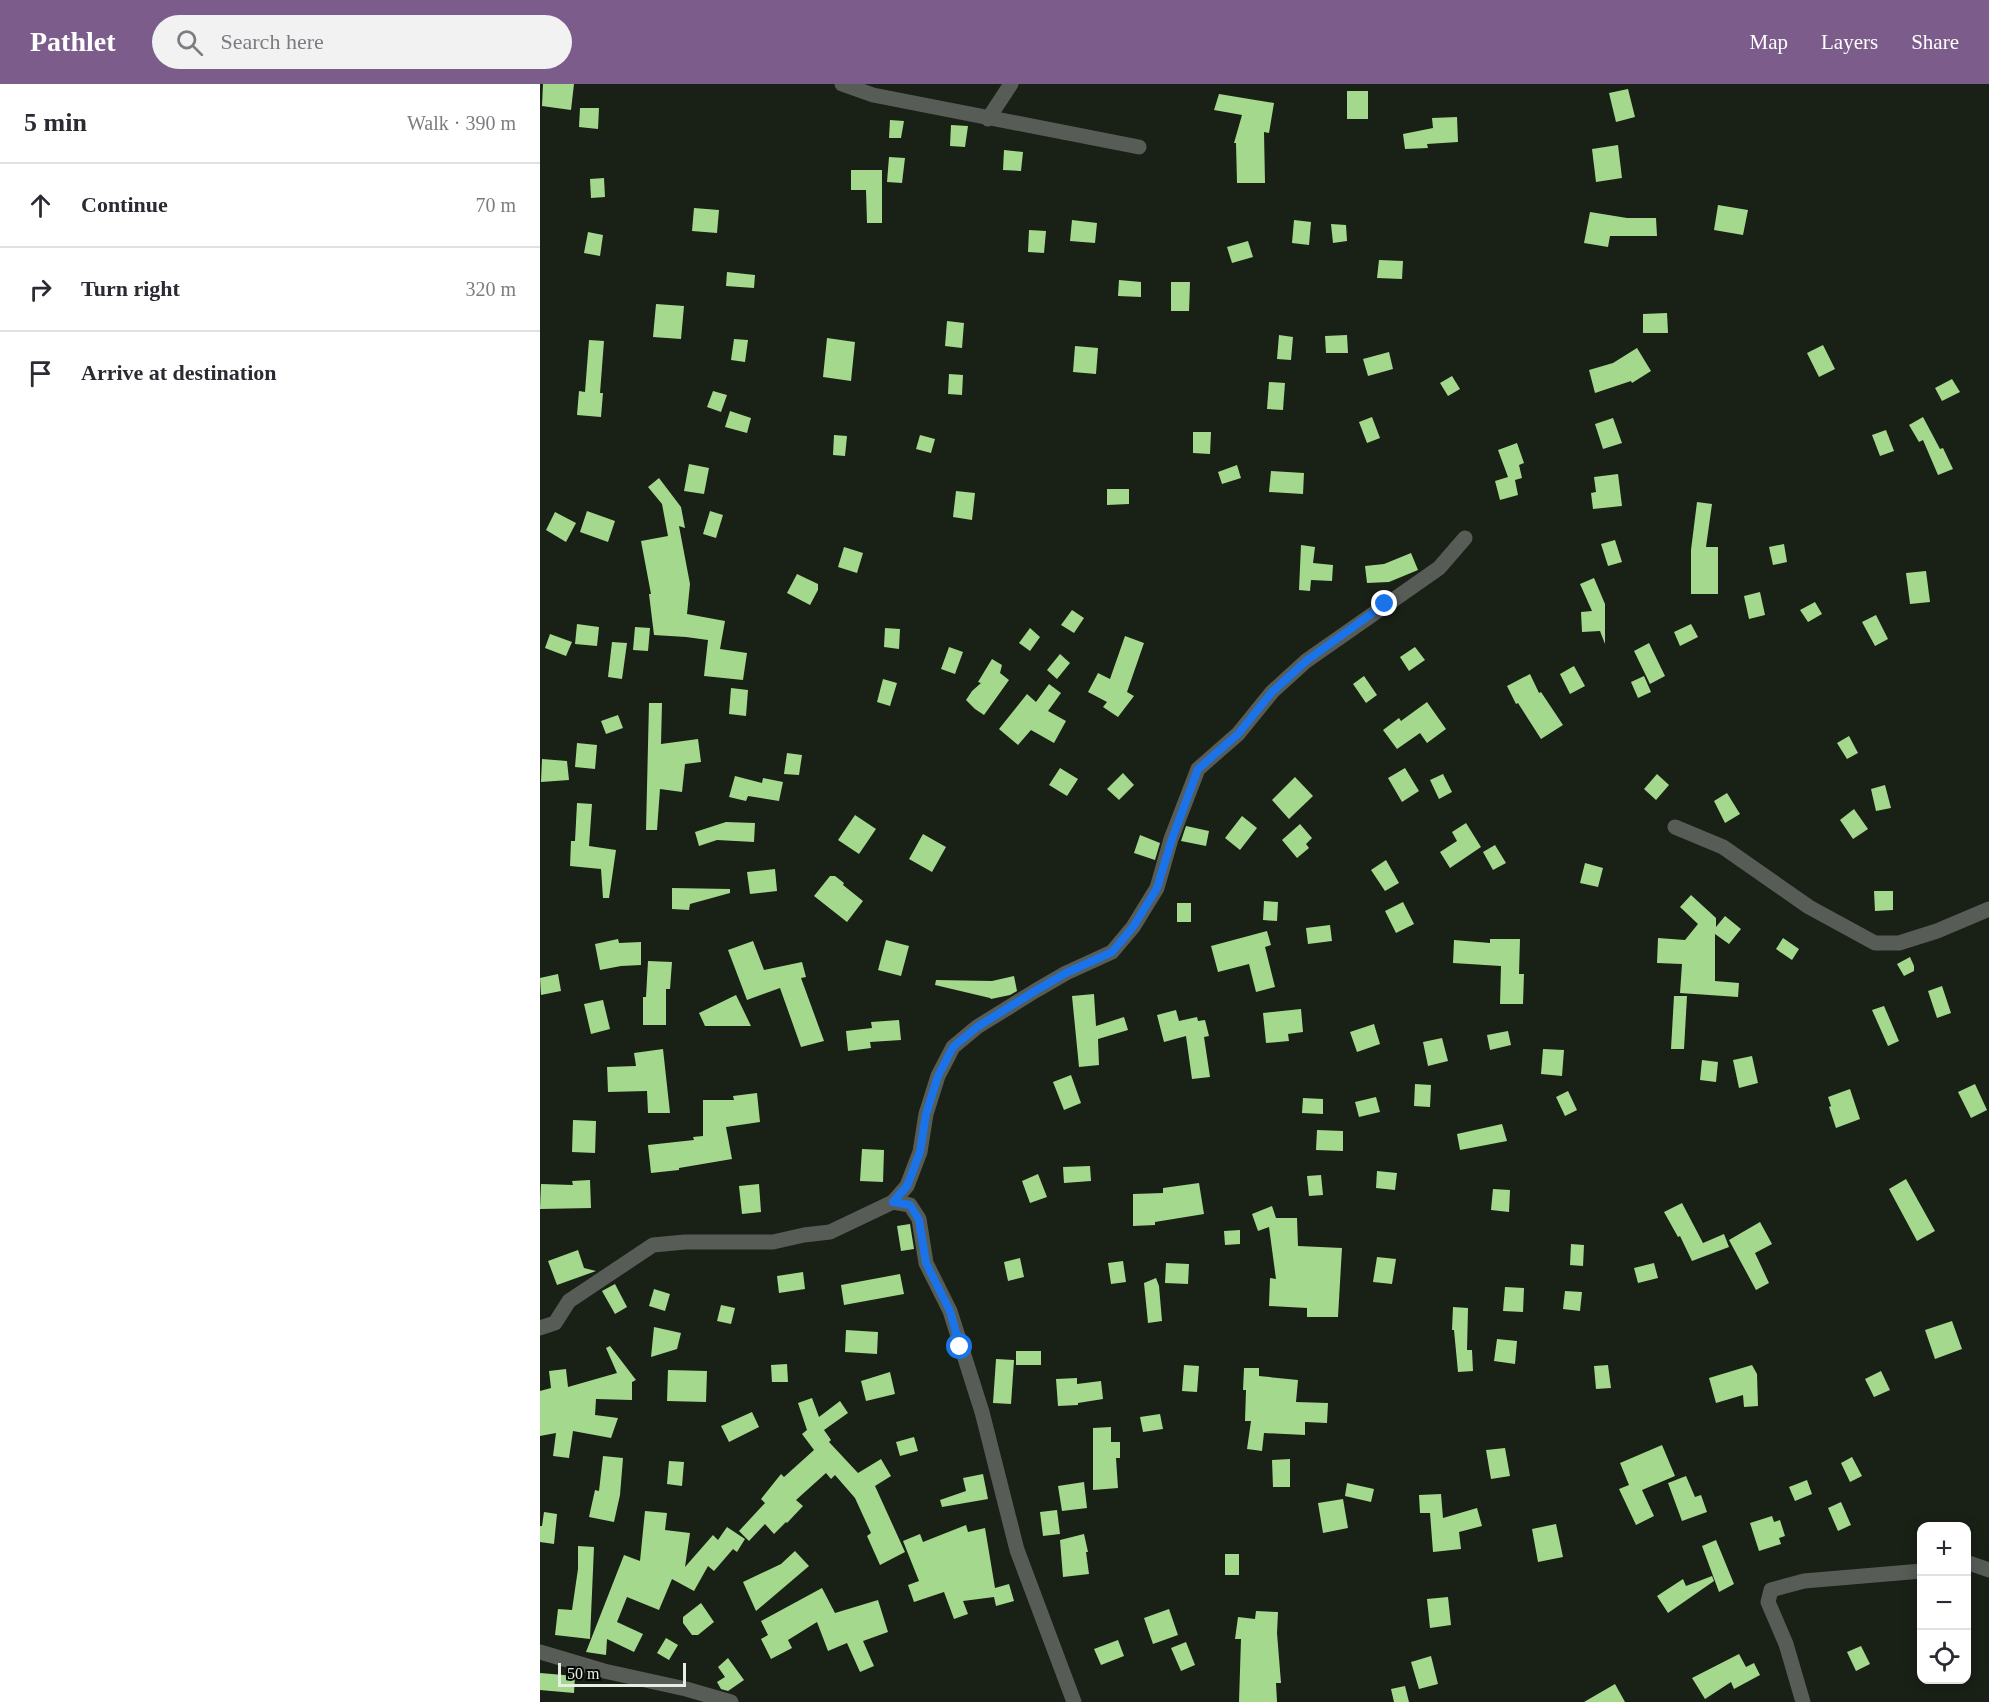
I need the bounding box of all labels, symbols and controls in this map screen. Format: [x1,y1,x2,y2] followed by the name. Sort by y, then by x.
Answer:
[152,15,572,69] search box
[30,26,116,57] text: Pathlet
[173,26,206,59] icon: search
[221,29,324,54] text: Search here
[1750,30,1788,54] text: Map
[1821,30,1878,54] text: Layers
[1911,30,1959,54] text: Share
[24,108,87,137] text: 5 min
[407,112,516,134] text: Walk · 390 m
[24,189,57,222] icon: ahead
[81,192,168,217] text: Continue
[475,194,516,216] text: 70 m
[24,273,57,306] icon: right
[81,276,180,301] text: Turn right
[465,278,516,300] text: 320 m
[24,357,57,390] icon: arrive
[81,360,277,385] text: Arrive at destination
[1371,590,1397,616] route end
[946,1333,972,1359] route start
[1917,1522,1971,1684] map controls
[1917,1522,1971,1576] button: +
[1917,1576,1971,1630] button: −
[1917,1630,1971,1684] button: locate
[558,1660,686,1688] scale bar
[567,1665,599,1682] text: 50 m

